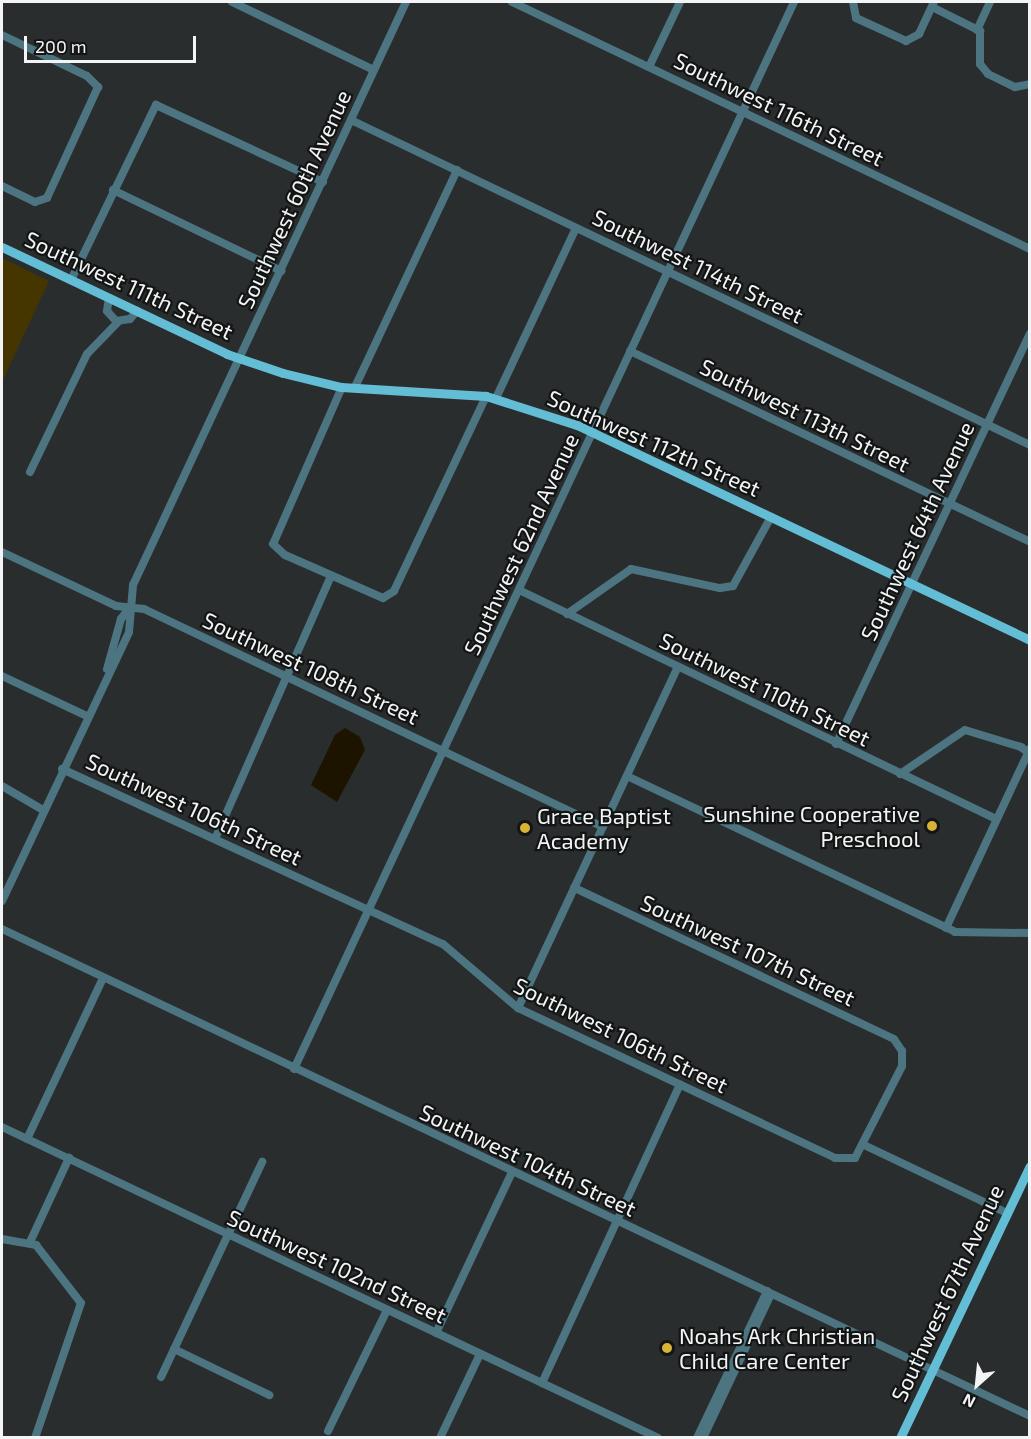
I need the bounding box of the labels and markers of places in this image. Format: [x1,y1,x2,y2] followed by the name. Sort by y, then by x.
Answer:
[703,800,920,852] place label: Sunshine Cooperative Preschool
[537,802,671,854] place label: Grace Baptist Academy
[925,819,939,833] marker: Sunshine Cooperative Preschool
[518,821,532,835] marker: Grace Baptist Academy
[679,1322,876,1374] place label: Noahs Ark Christian Child Care Center
[660,1341,674,1355] marker: Noahs Ark Christian Child Care Center

